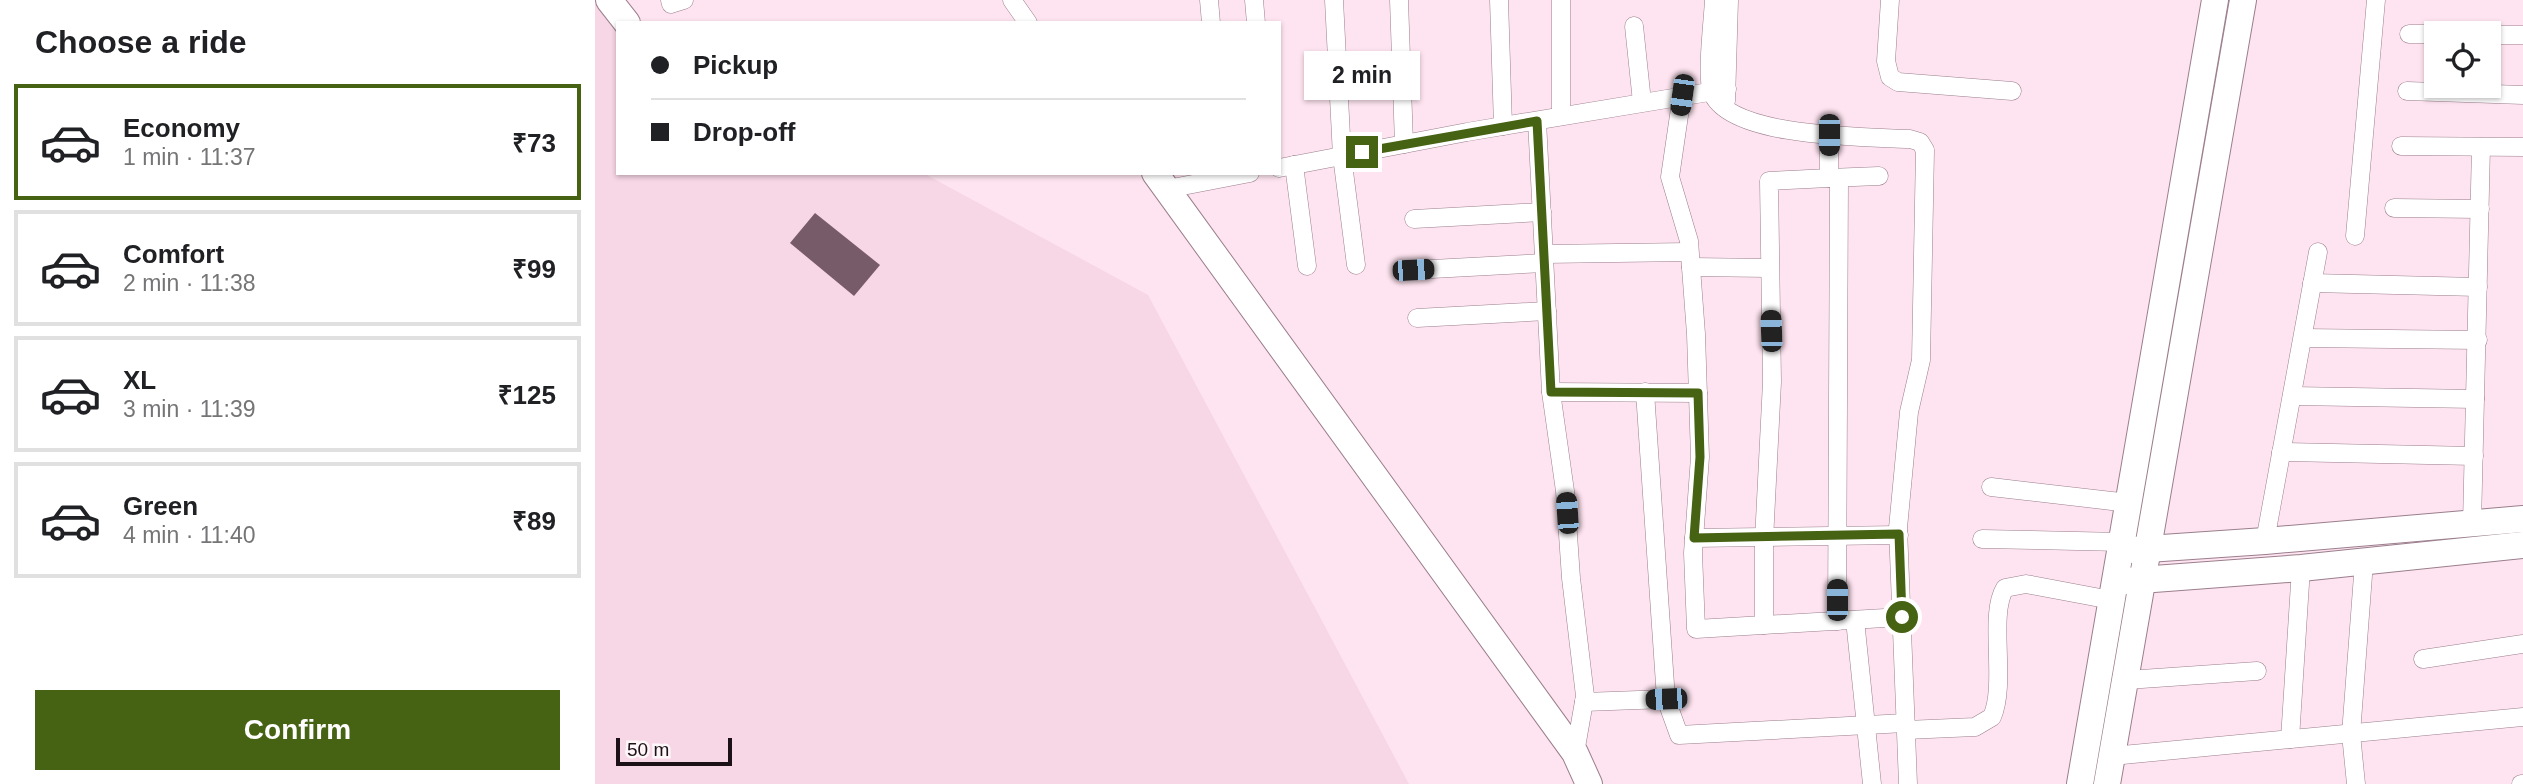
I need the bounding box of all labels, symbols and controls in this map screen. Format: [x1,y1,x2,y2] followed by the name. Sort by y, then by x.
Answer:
[2424,21,2501,98] map controls
[2424,21,2501,98] button: locate
[35,24,247,60] text: Choose a ride
[693,50,778,80] text: Pickup
[1304,51,1420,100] callout: 2 min
[1332,62,1392,88] text: 2 min
[1669,73,1696,117] car
[39,111,102,174] icon: car
[123,113,240,143] text: Economy
[1819,114,1840,156] car
[693,117,796,147] text: Drop-off
[512,128,556,158] text: ₹73
[1346,136,1378,168] route end
[123,144,256,170] text: 1 min · 11:37
[39,237,102,300] icon: car
[123,239,224,269] text: Comfort
[512,254,556,284] text: ₹99
[1392,258,1435,282] car
[123,270,256,296] text: 2 min · 11:38
[1760,310,1783,352] car
[39,363,102,426] icon: car
[123,365,156,395] text: XL
[498,380,556,410] text: ₹125
[123,396,256,422] text: 3 min · 11:39
[39,489,102,552] icon: car
[123,491,198,521] text: Green
[1556,491,1579,535] car
[512,506,556,536] text: ₹89
[123,522,256,548] text: 4 min · 11:40
[1827,579,1848,621] car
[1886,601,1918,633] route start
[1645,688,1688,710] car
[35,690,560,770] button: Confirm
[616,735,731,767] scale bar
[627,739,669,760] text: 50 m

